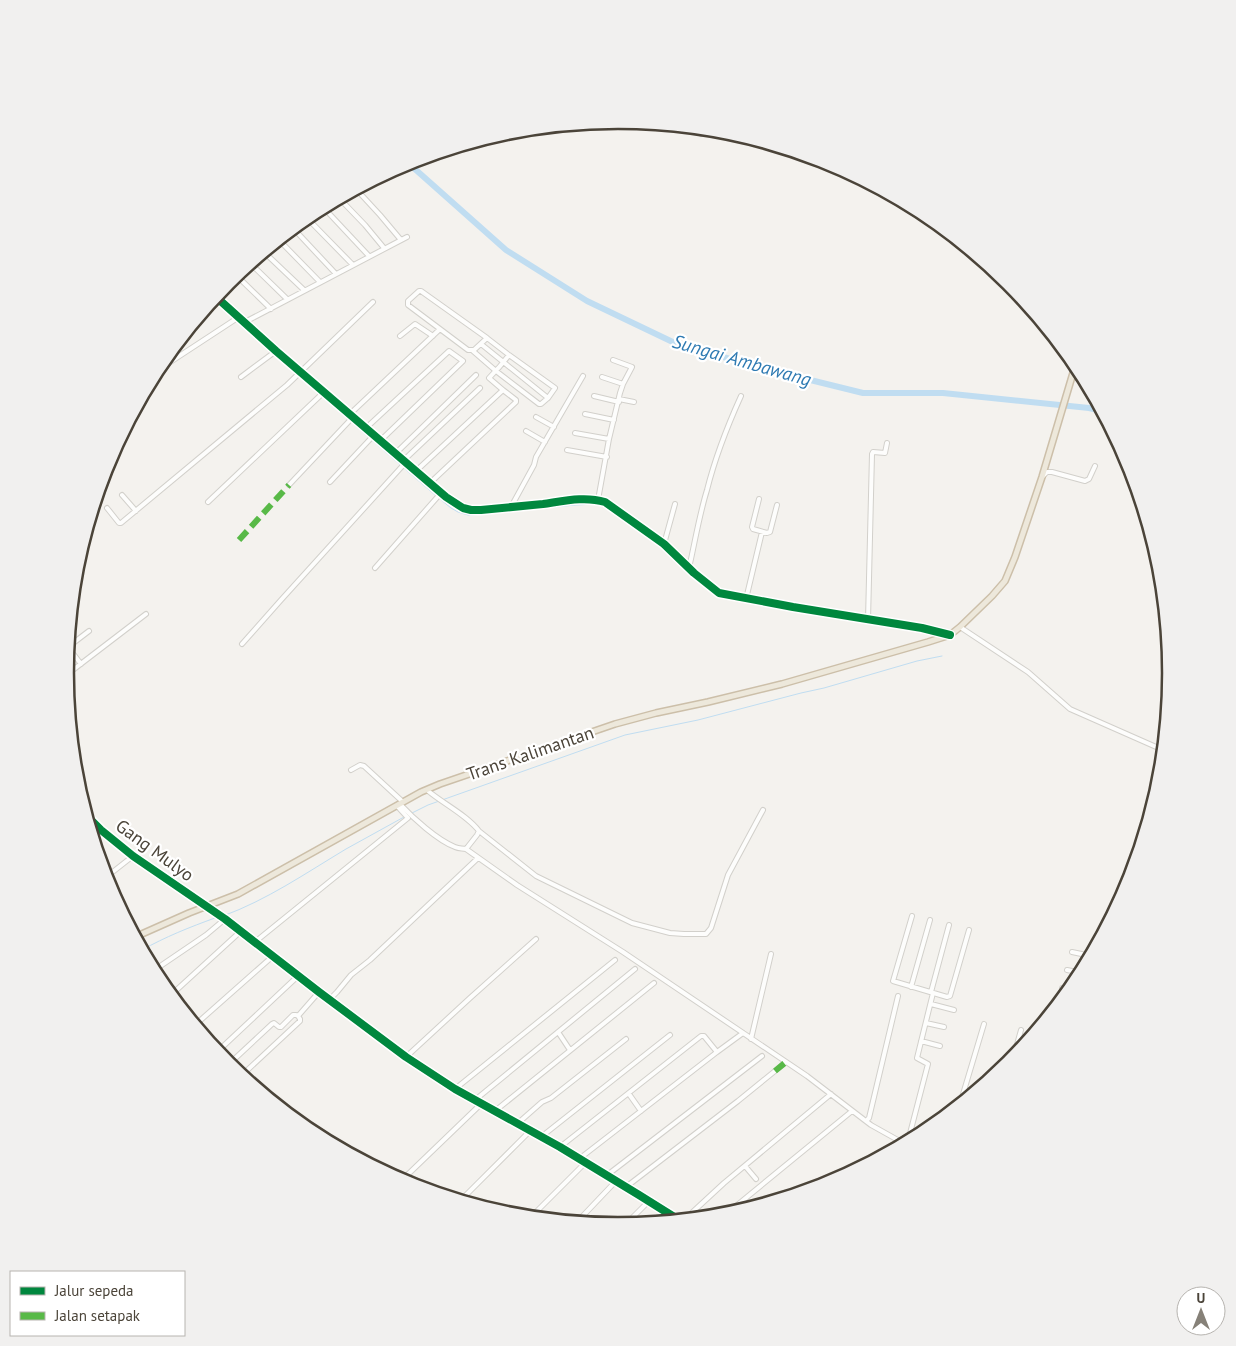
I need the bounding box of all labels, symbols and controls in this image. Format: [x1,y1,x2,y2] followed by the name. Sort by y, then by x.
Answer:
[670,329,815,391] water label: Sungai Ambawang
[463,720,597,786] street label: Trans Kalimantan
[111,814,199,886] street label: Gang Mulyo
[10,1271,185,1336] legend
[54,1281,134,1300] text: Jalur sepeda
[1176,1286,1226,1336] north arrow
[1197,1289,1205,1307] text: U
[54,1306,141,1325] text: Jalan setapak

